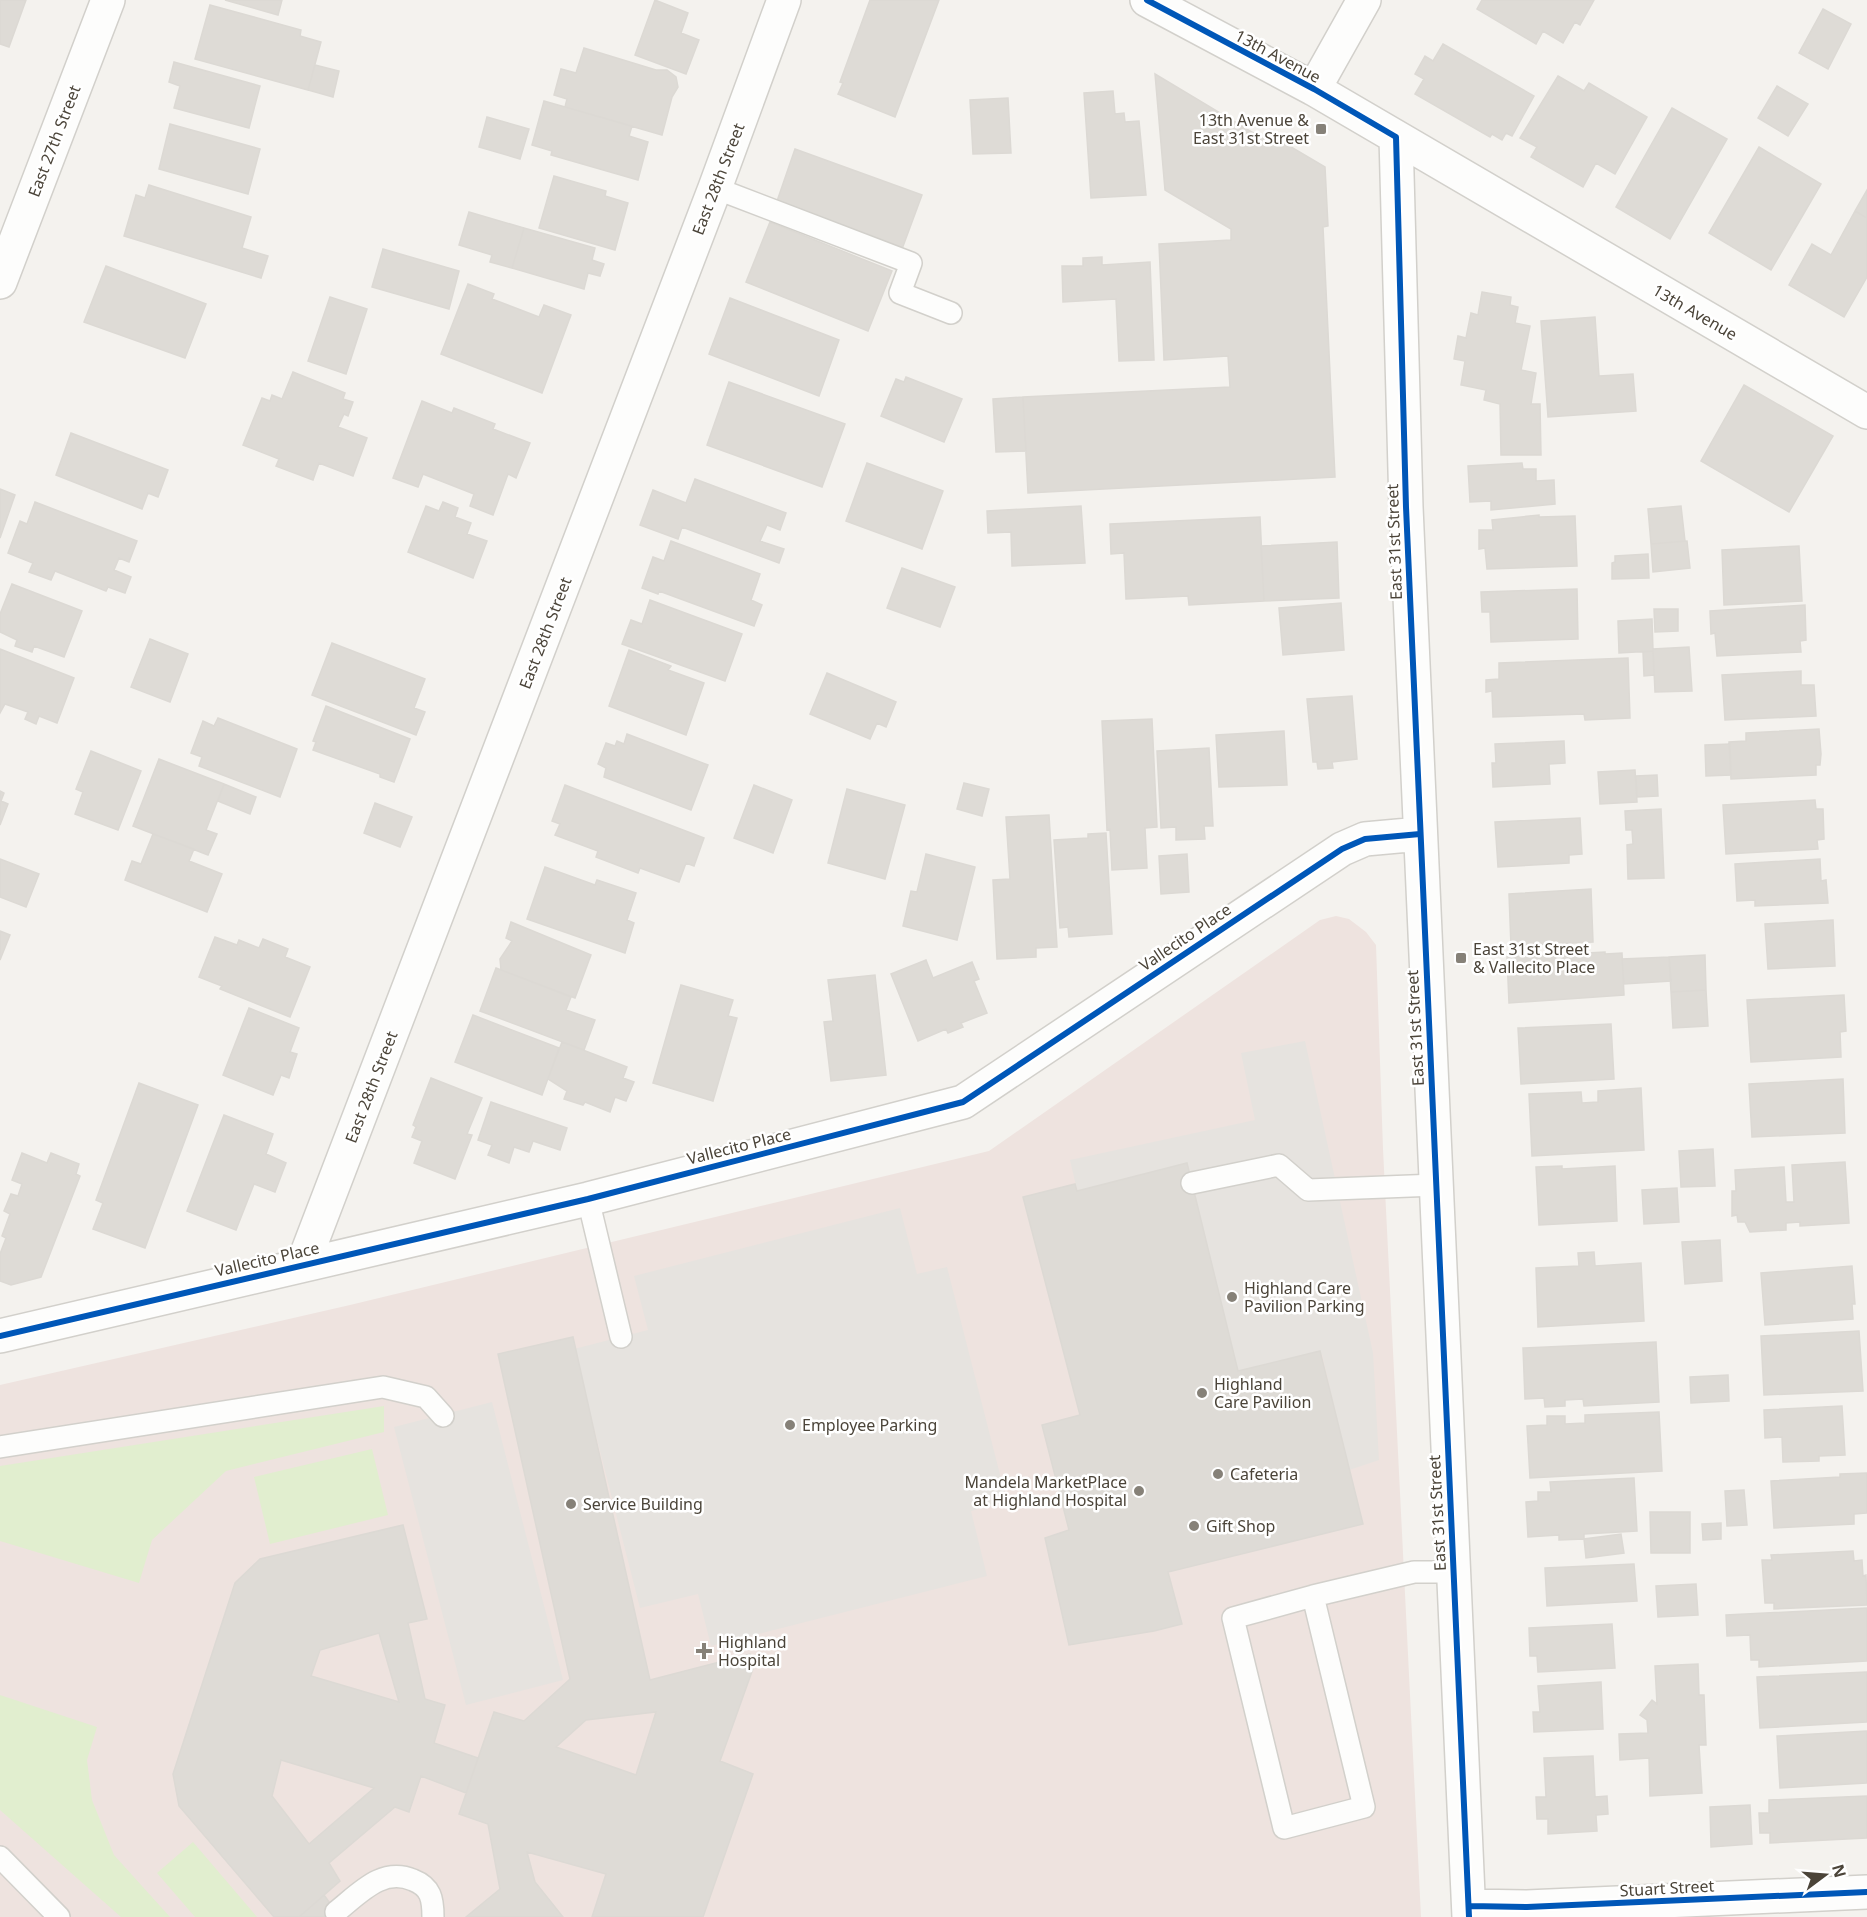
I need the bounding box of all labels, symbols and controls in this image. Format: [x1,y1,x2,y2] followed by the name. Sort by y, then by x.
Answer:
[1231,24,1325,88] street label: 13th Avenue
[23,82,86,200] street label: East 27th Street
[1193,109,1309,149] place label: 13th Avenue & East 31st Street
[687,120,750,238] street label: East 28th Street
[1314,122,1328,136] marker: 13th Avenue & East 31st Street
[1649,279,1741,345] street label: 13th Avenue
[1381,483,1407,600] street label: East 31st Street
[514,574,577,692] street label: East 28th Street
[1135,898,1235,976] street label: Vallecito Place
[1473,938,1595,978] place label: East 31st Street & Vallecito Place
[1454,951,1468,965] marker: East 31st Street & Vallecito Place
[1401,969,1429,1087] street label: East 31st Street
[340,1028,403,1146] street label: East 28th Street
[685,1122,793,1170] street label: Vallecito Place
[213,1236,321,1282] street label: Vallecito Place
[1244,1277,1365,1317] place label: Highland Care Pavilion Parking
[1225,1290,1239,1304] marker: Highland Care Pavilion Parking
[1214,1373,1311,1413] place label: Highland Care Pavilion
[1195,1386,1209,1400] marker: Highland Care Pavilion
[802,1414,937,1436] place label: Employee Parking
[783,1418,797,1432] marker: Employee Parking
[1423,1454,1451,1572] street label: East 31st Street
[1230,1463,1298,1485] place label: Cafeteria
[1211,1467,1225,1481] marker: Cafeteria
[965,1471,1127,1511] place label: Mandela MarketPlace at Highland Hospital
[1132,1484,1146,1498] marker: Mandela MarketPlace at Highland Hospital
[583,1493,703,1515] place label: Service Building
[564,1497,578,1511] marker: Service Building
[1206,1515,1275,1537] place label: Gift Shop
[1187,1519,1201,1533] marker: Gift Shop
[718,1631,787,1671] place label: Highland Hospital
[695,1642,713,1660] marker: Highland Hospital
[1795,1845,1855,1905] north arrow
[1827,1862,1852,1880] text: N
[1619,1875,1715,1901] street label: Stuart Street

